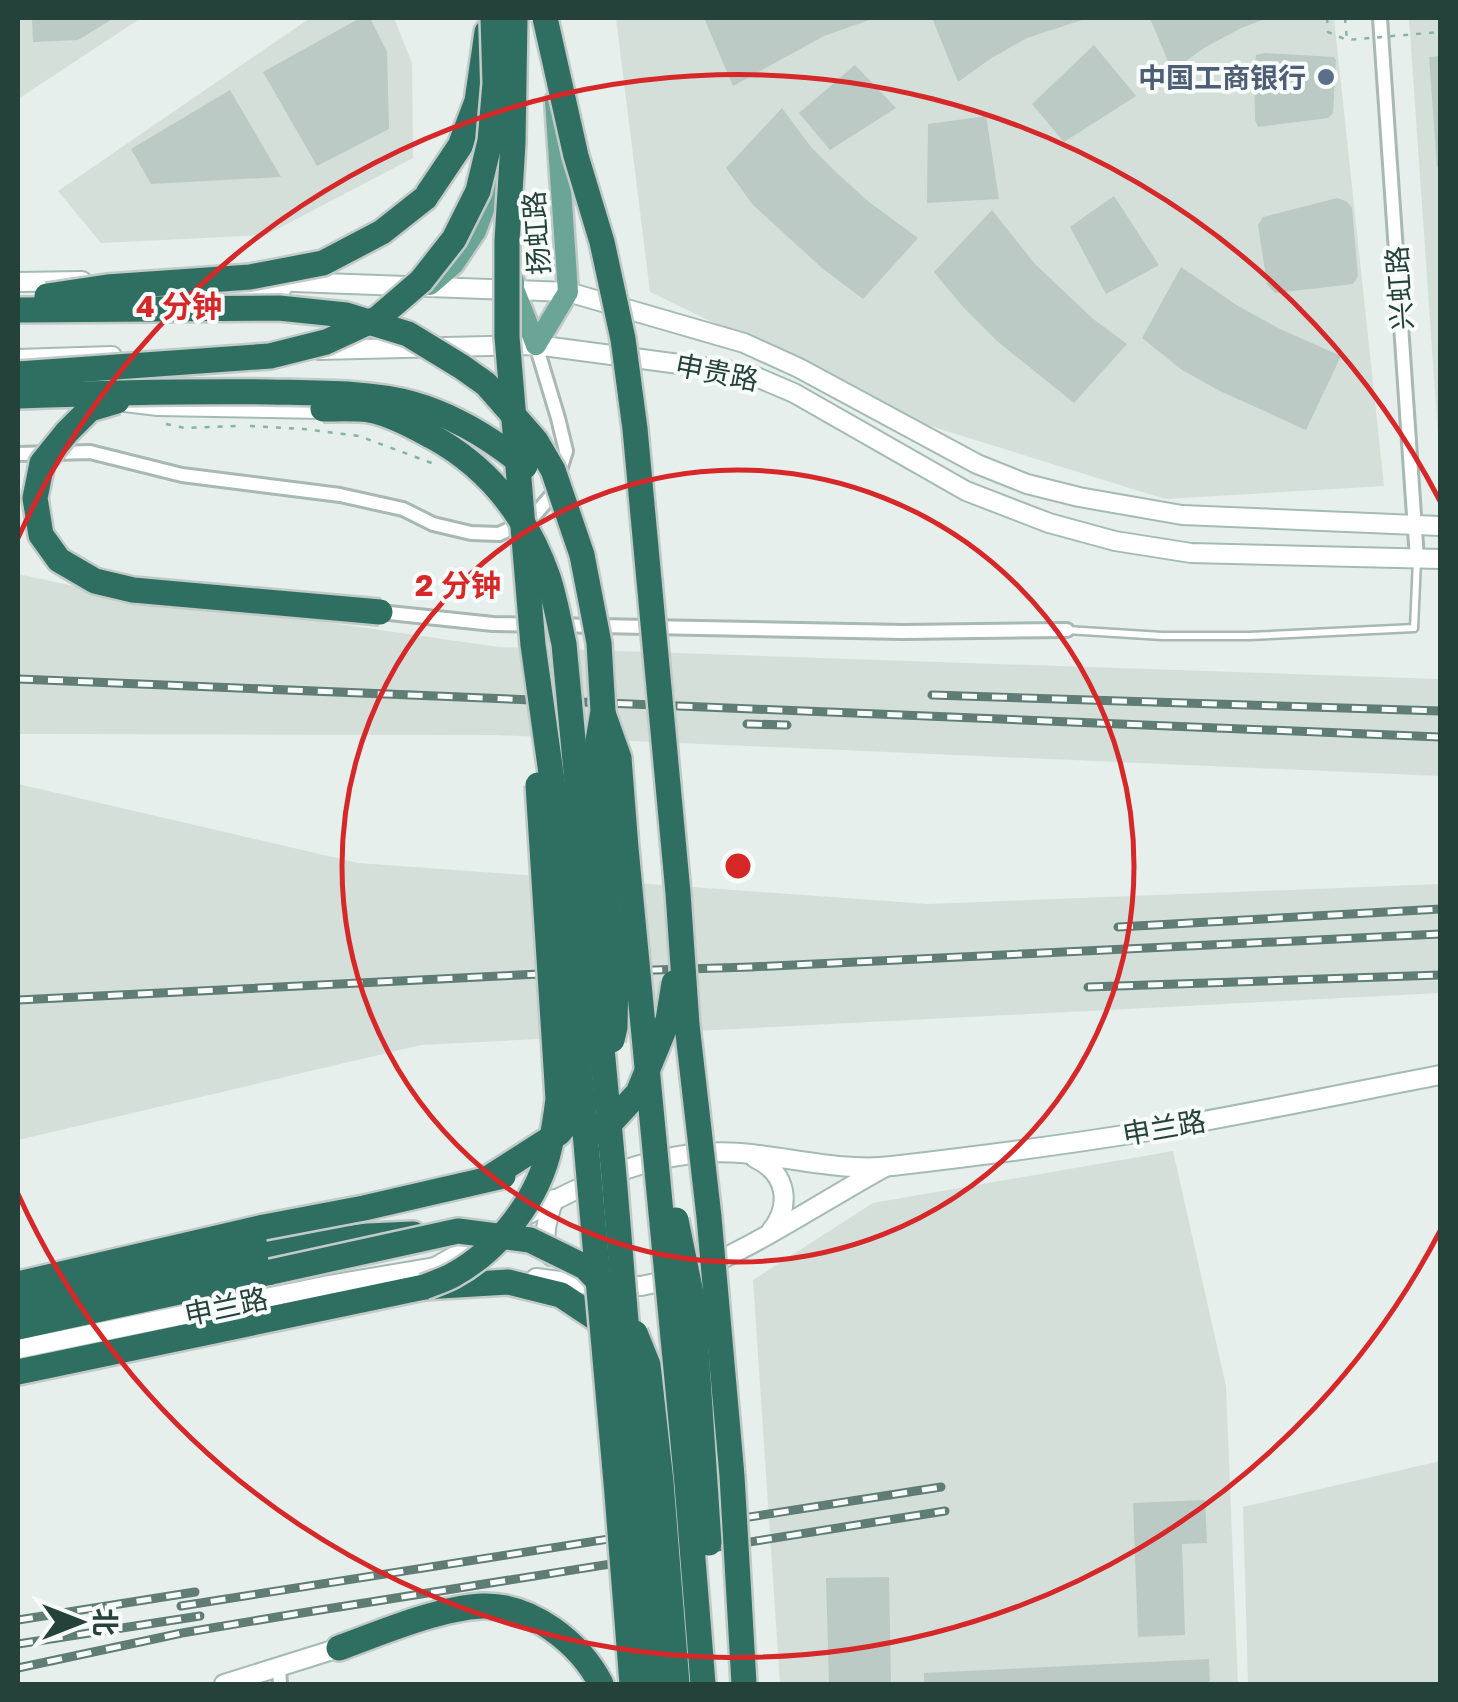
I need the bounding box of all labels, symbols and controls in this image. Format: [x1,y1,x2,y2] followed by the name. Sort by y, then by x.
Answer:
[1138,61,1306,94] place label: 中国工商银行
[1315,66,1337,88] marker: 中国工商银行
[517,190,555,276] street label: 扬虹路
[1380,245,1418,331] street label: 兴虹路
[136,288,222,324] text: 4 分钟
[673,348,761,396] street label: 申贵路
[415,567,501,603] text: 2 分钟
[720,848,756,884] centre of rings
[1120,1103,1208,1151] street label: 申兰路
[181,1281,271,1331] street label: 申兰路
[30,1572,130,1672] north arrow
[89,1608,122,1636] text: 北

